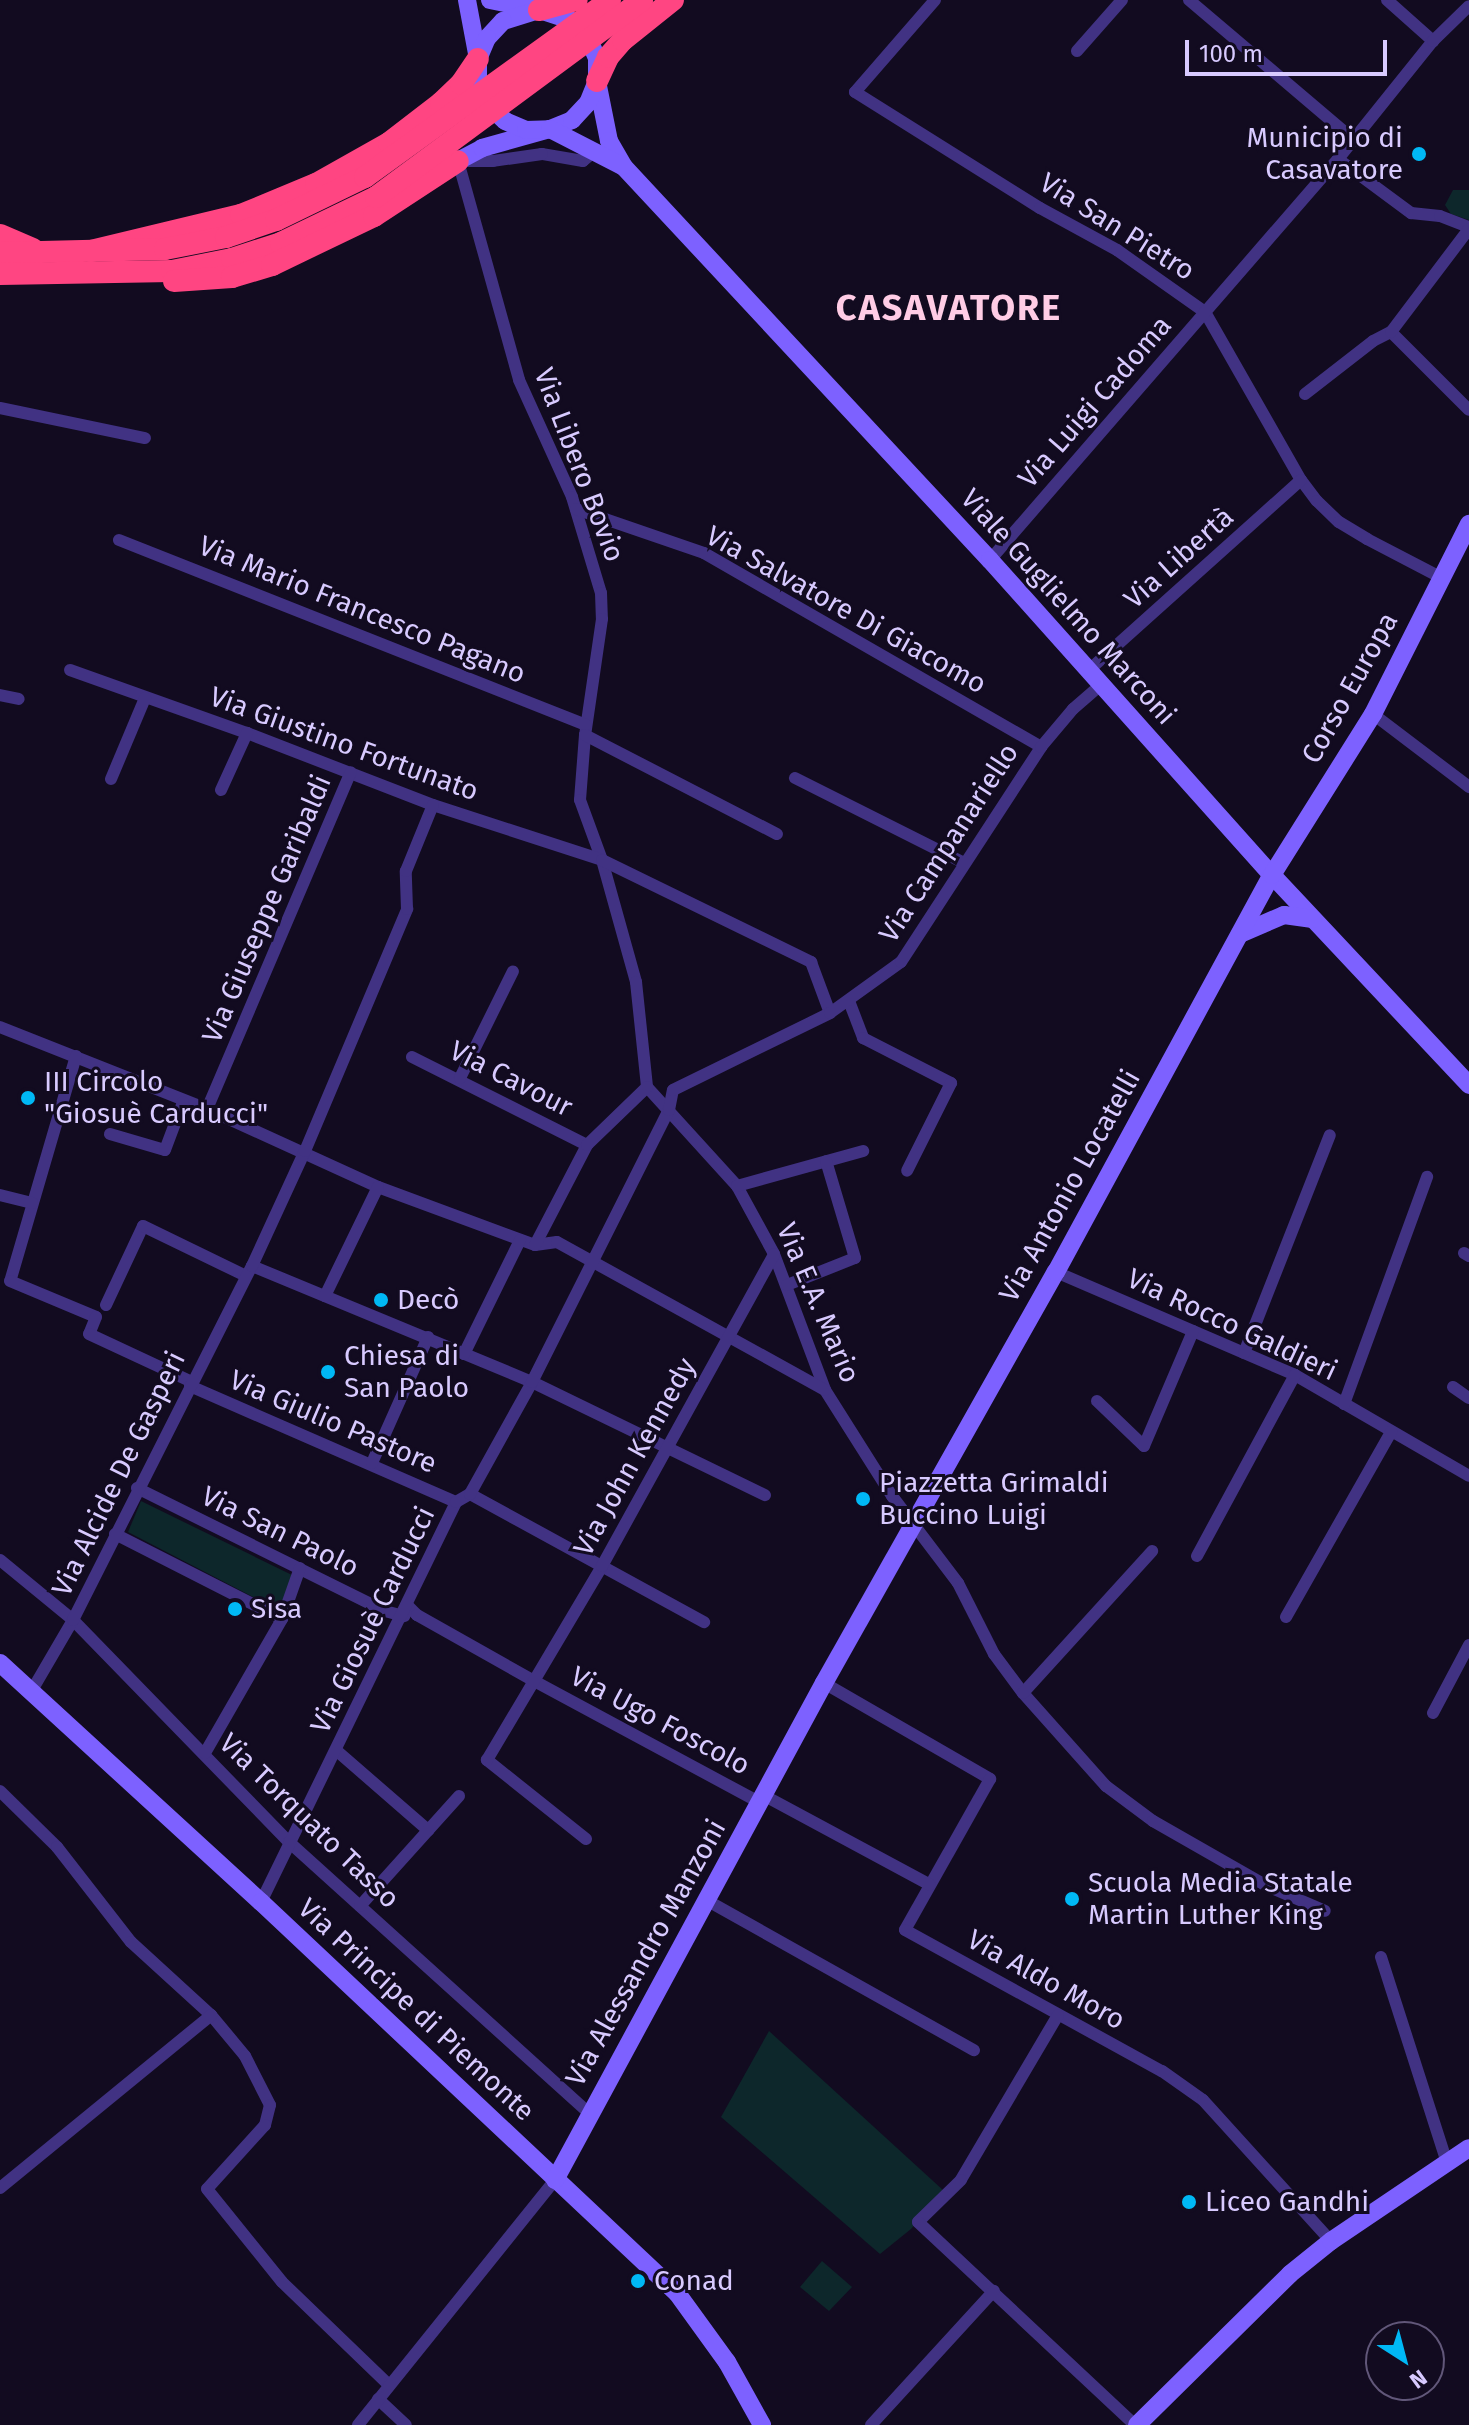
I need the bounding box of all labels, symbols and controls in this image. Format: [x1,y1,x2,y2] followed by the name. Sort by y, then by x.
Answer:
[1189,24,1391,74] scale bar
[1199,40,1263,68] text: 100 m
[1246,121,1403,187] place label: Municipio di Casavatore
[1410,145,1428,163] marker: Municipio di Casavatore
[1033,166,1201,288] street label: Via San Pietro
[836,287,1062,331] district label: CASAVATORE
[1011,309,1179,495] street label: Via Luigi Cadoma
[527,363,631,567] street label: Via Libero Bovio
[953,482,1183,732] street label: Viale Guglielmo Marconi
[1117,500,1241,616] street label: Via Libertà
[700,519,992,701] street label: Via Salvatore Di Giacomo
[194,529,530,691] street label: Via Mario Francesco Pagano
[1295,607,1405,769] street label: Corso Europa
[205,680,483,808] street label: Via Giustino Fortunato
[872,737,1026,949] street label: Via Campanariello
[195,770,339,1048] street label: Via Giuseppe Garibaldi
[444,1034,578,1124] street label: Via Cavour
[992,1064,1148,1308] street label: Via Antonio Locatelli
[44,1065,268,1131] place label: III Circolo "Giosuè Carducci"
[19,1089,37,1107] marker: III Circolo "Giosuè Carducci"
[769,1218,867,1388] street label: Via E.A. Mario
[1122,1262,1342,1388] street label: Via Rocco Galdieri
[397,1283,459,1317] place label: Decò
[372,1291,390,1309] marker: Decò
[344,1339,469,1405] place label: Chiesa di San Paolo
[45,1346,193,1602] street label: Via Alcide De Gasperi
[567,1352,703,1562] street label: Via John Kennedy
[224,1363,442,1481] street label: Via Giulio Pastore
[319,1363,337,1381] marker: Chiesa di San Paolo
[879,1466,1109,1532] place label: Piazzetta Grimaldi Buccino Luigi
[196,1479,364,1585] street label: Via San Paolo
[854,1490,872,1508] marker: Piazzetta Grimaldi Buccino Luigi
[304,1501,442,1739] street label: Via Giosuè Carducci
[251,1592,302,1626] place label: Sisa
[226,1600,244,1618] marker: Sisa
[565,1660,755,1782] street label: Via Ugo Foscolo
[212,1726,406,1916] street label: Via Torquato Tasso
[559,1814,733,2092] street label: Via Alessandro Manzoni
[1088,1866,1353,1932] place label: Scuola Media Statale Martin Luther King
[1063,1890,1081,1908] marker: Scuola Media Statale Martin Luther King
[291,1892,541,2128] street label: Via Principe di Piemonte
[961,1923,1131,2037] street label: Via Aldo Moro
[1205,2185,1369,2219] place label: Liceo Gandhi
[1180,2193,1198,2211] marker: Liceo Gandhi
[654,2264,734,2298] place label: Conad
[629,2272,647,2290] marker: Conad
[1365,2321,1445,2401] north arrow
[1404,2364,1432,2394] text: N

